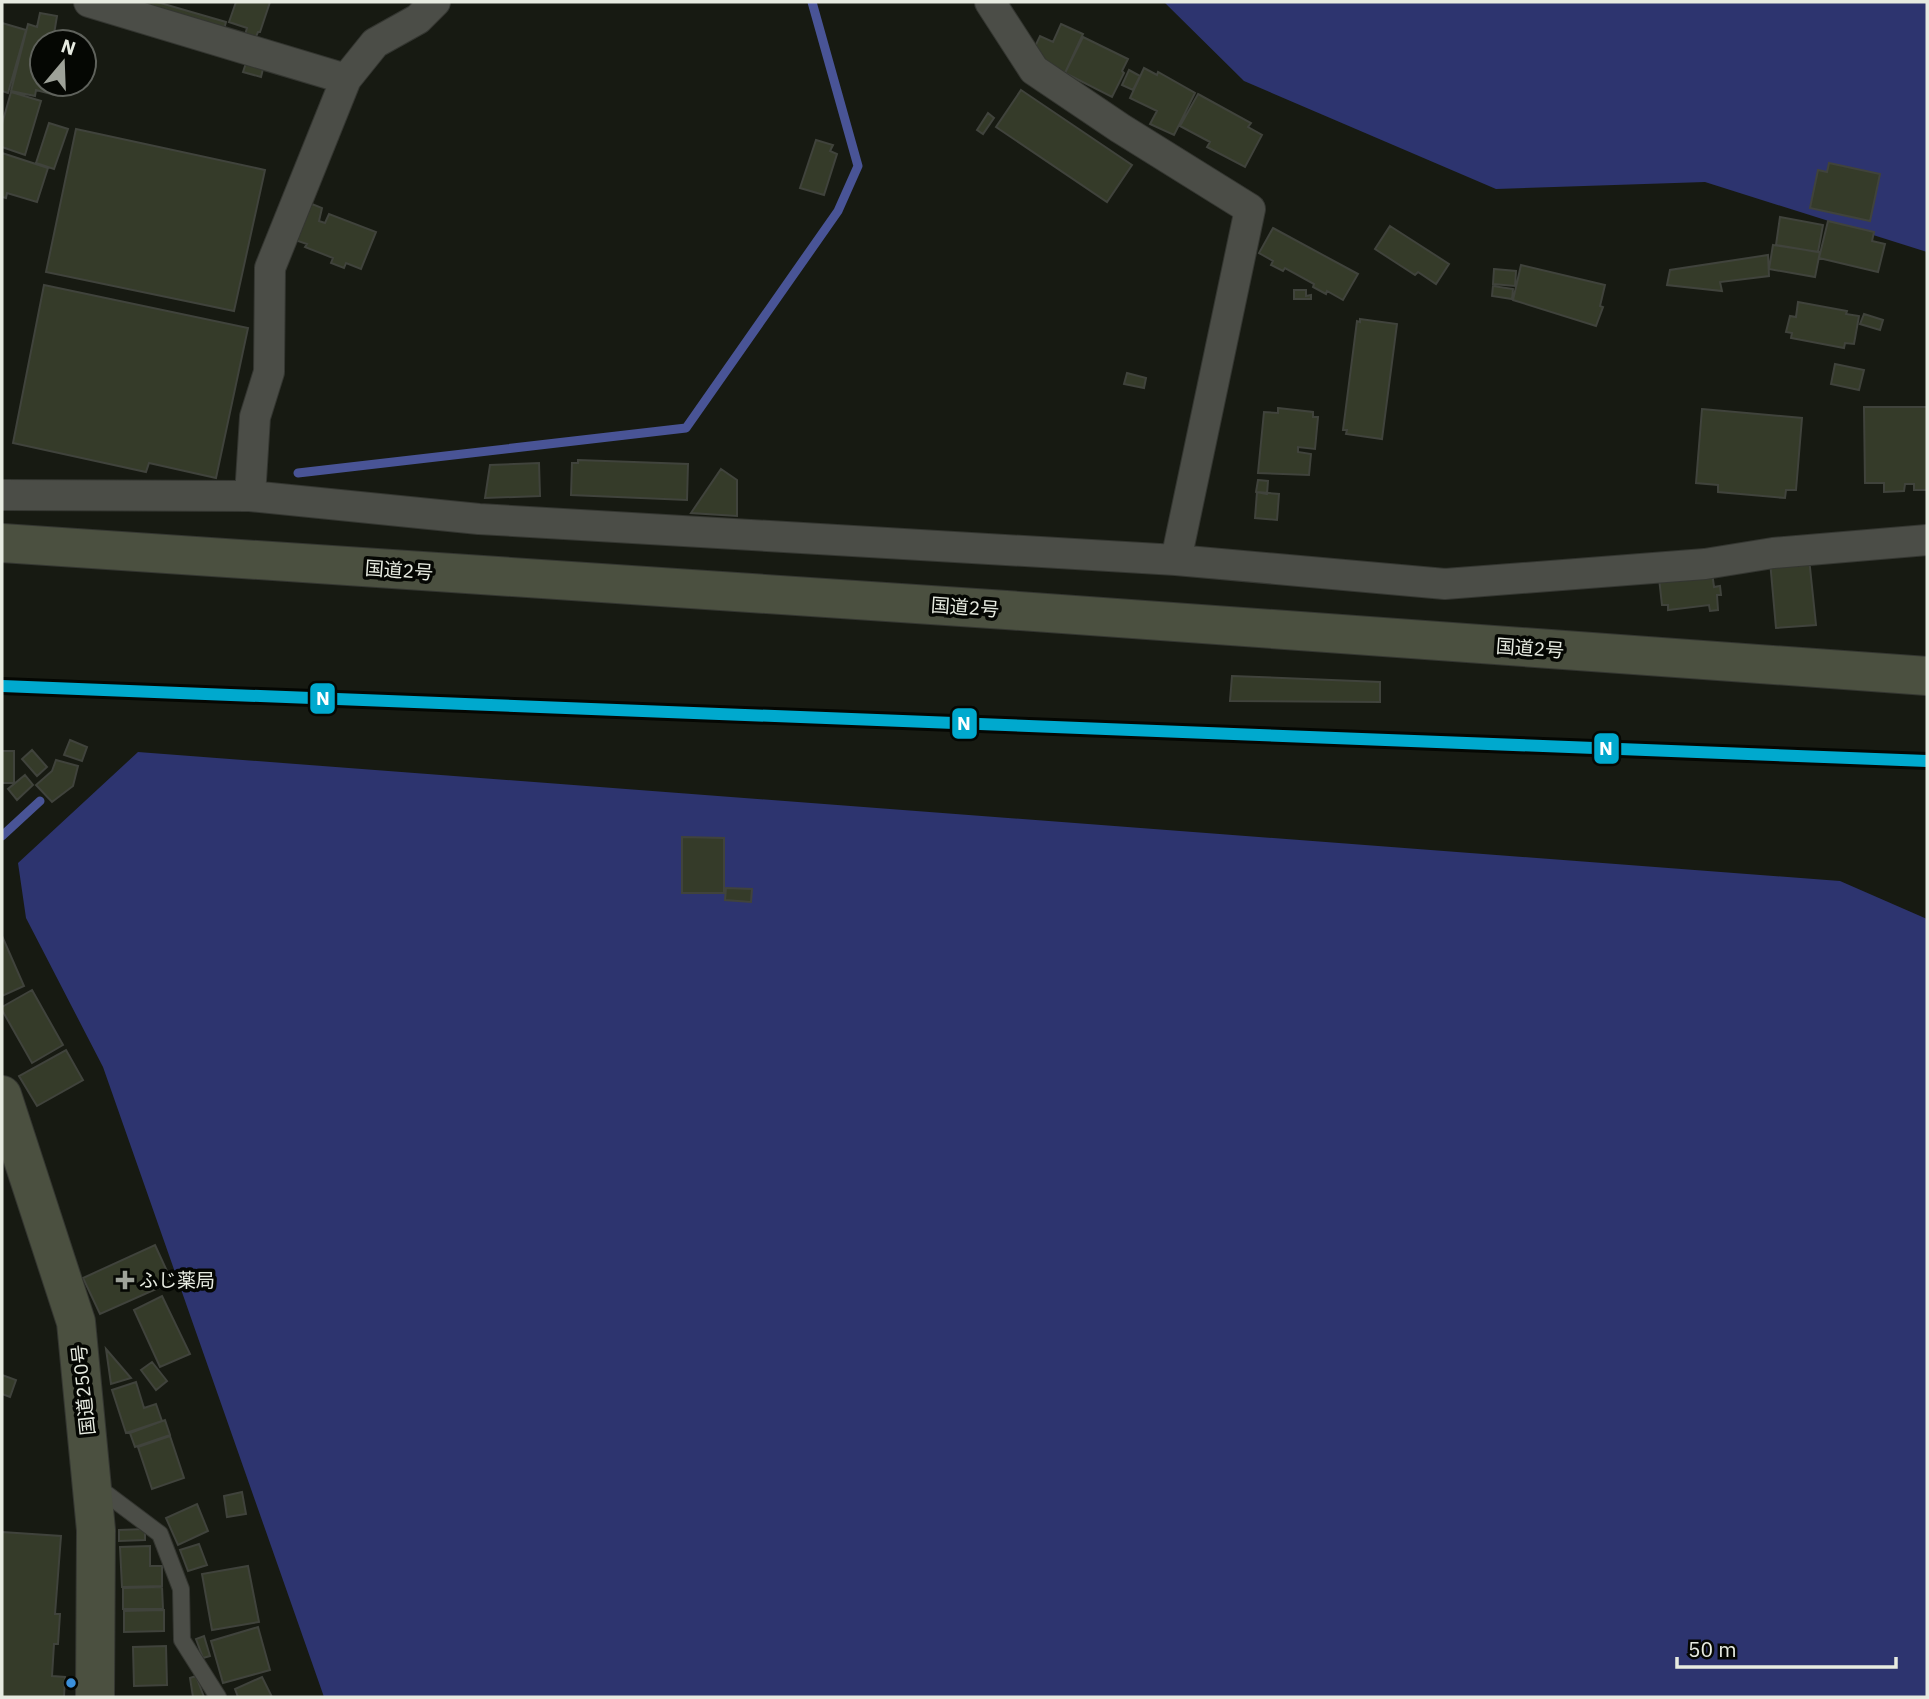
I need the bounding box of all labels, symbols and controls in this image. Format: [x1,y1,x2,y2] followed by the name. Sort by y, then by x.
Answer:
[28,28,98,98] north arrow
[58,33,79,61] text: N
[364,556,434,584] street label: 国道2号
[930,593,1000,621] street label: 国道2号
[1495,634,1565,662] street label: 国道2号
[309,682,336,715] line badge: N
[316,686,330,710] text: N
[951,707,978,740] line badge: N
[957,711,971,735] text: N
[1593,732,1620,765] line badge: N
[1599,736,1613,760] text: N
[139,1268,215,1292] place label: ふじ薬局
[117,1272,133,1288] marker: ふじ薬局
[66,1343,100,1437] street label: 国道250号
[1677,1626,1896,1670] scale bar
[1688,1635,1737,1663] text: 50 m
[64,1676,78,1690] unlabelled marker

